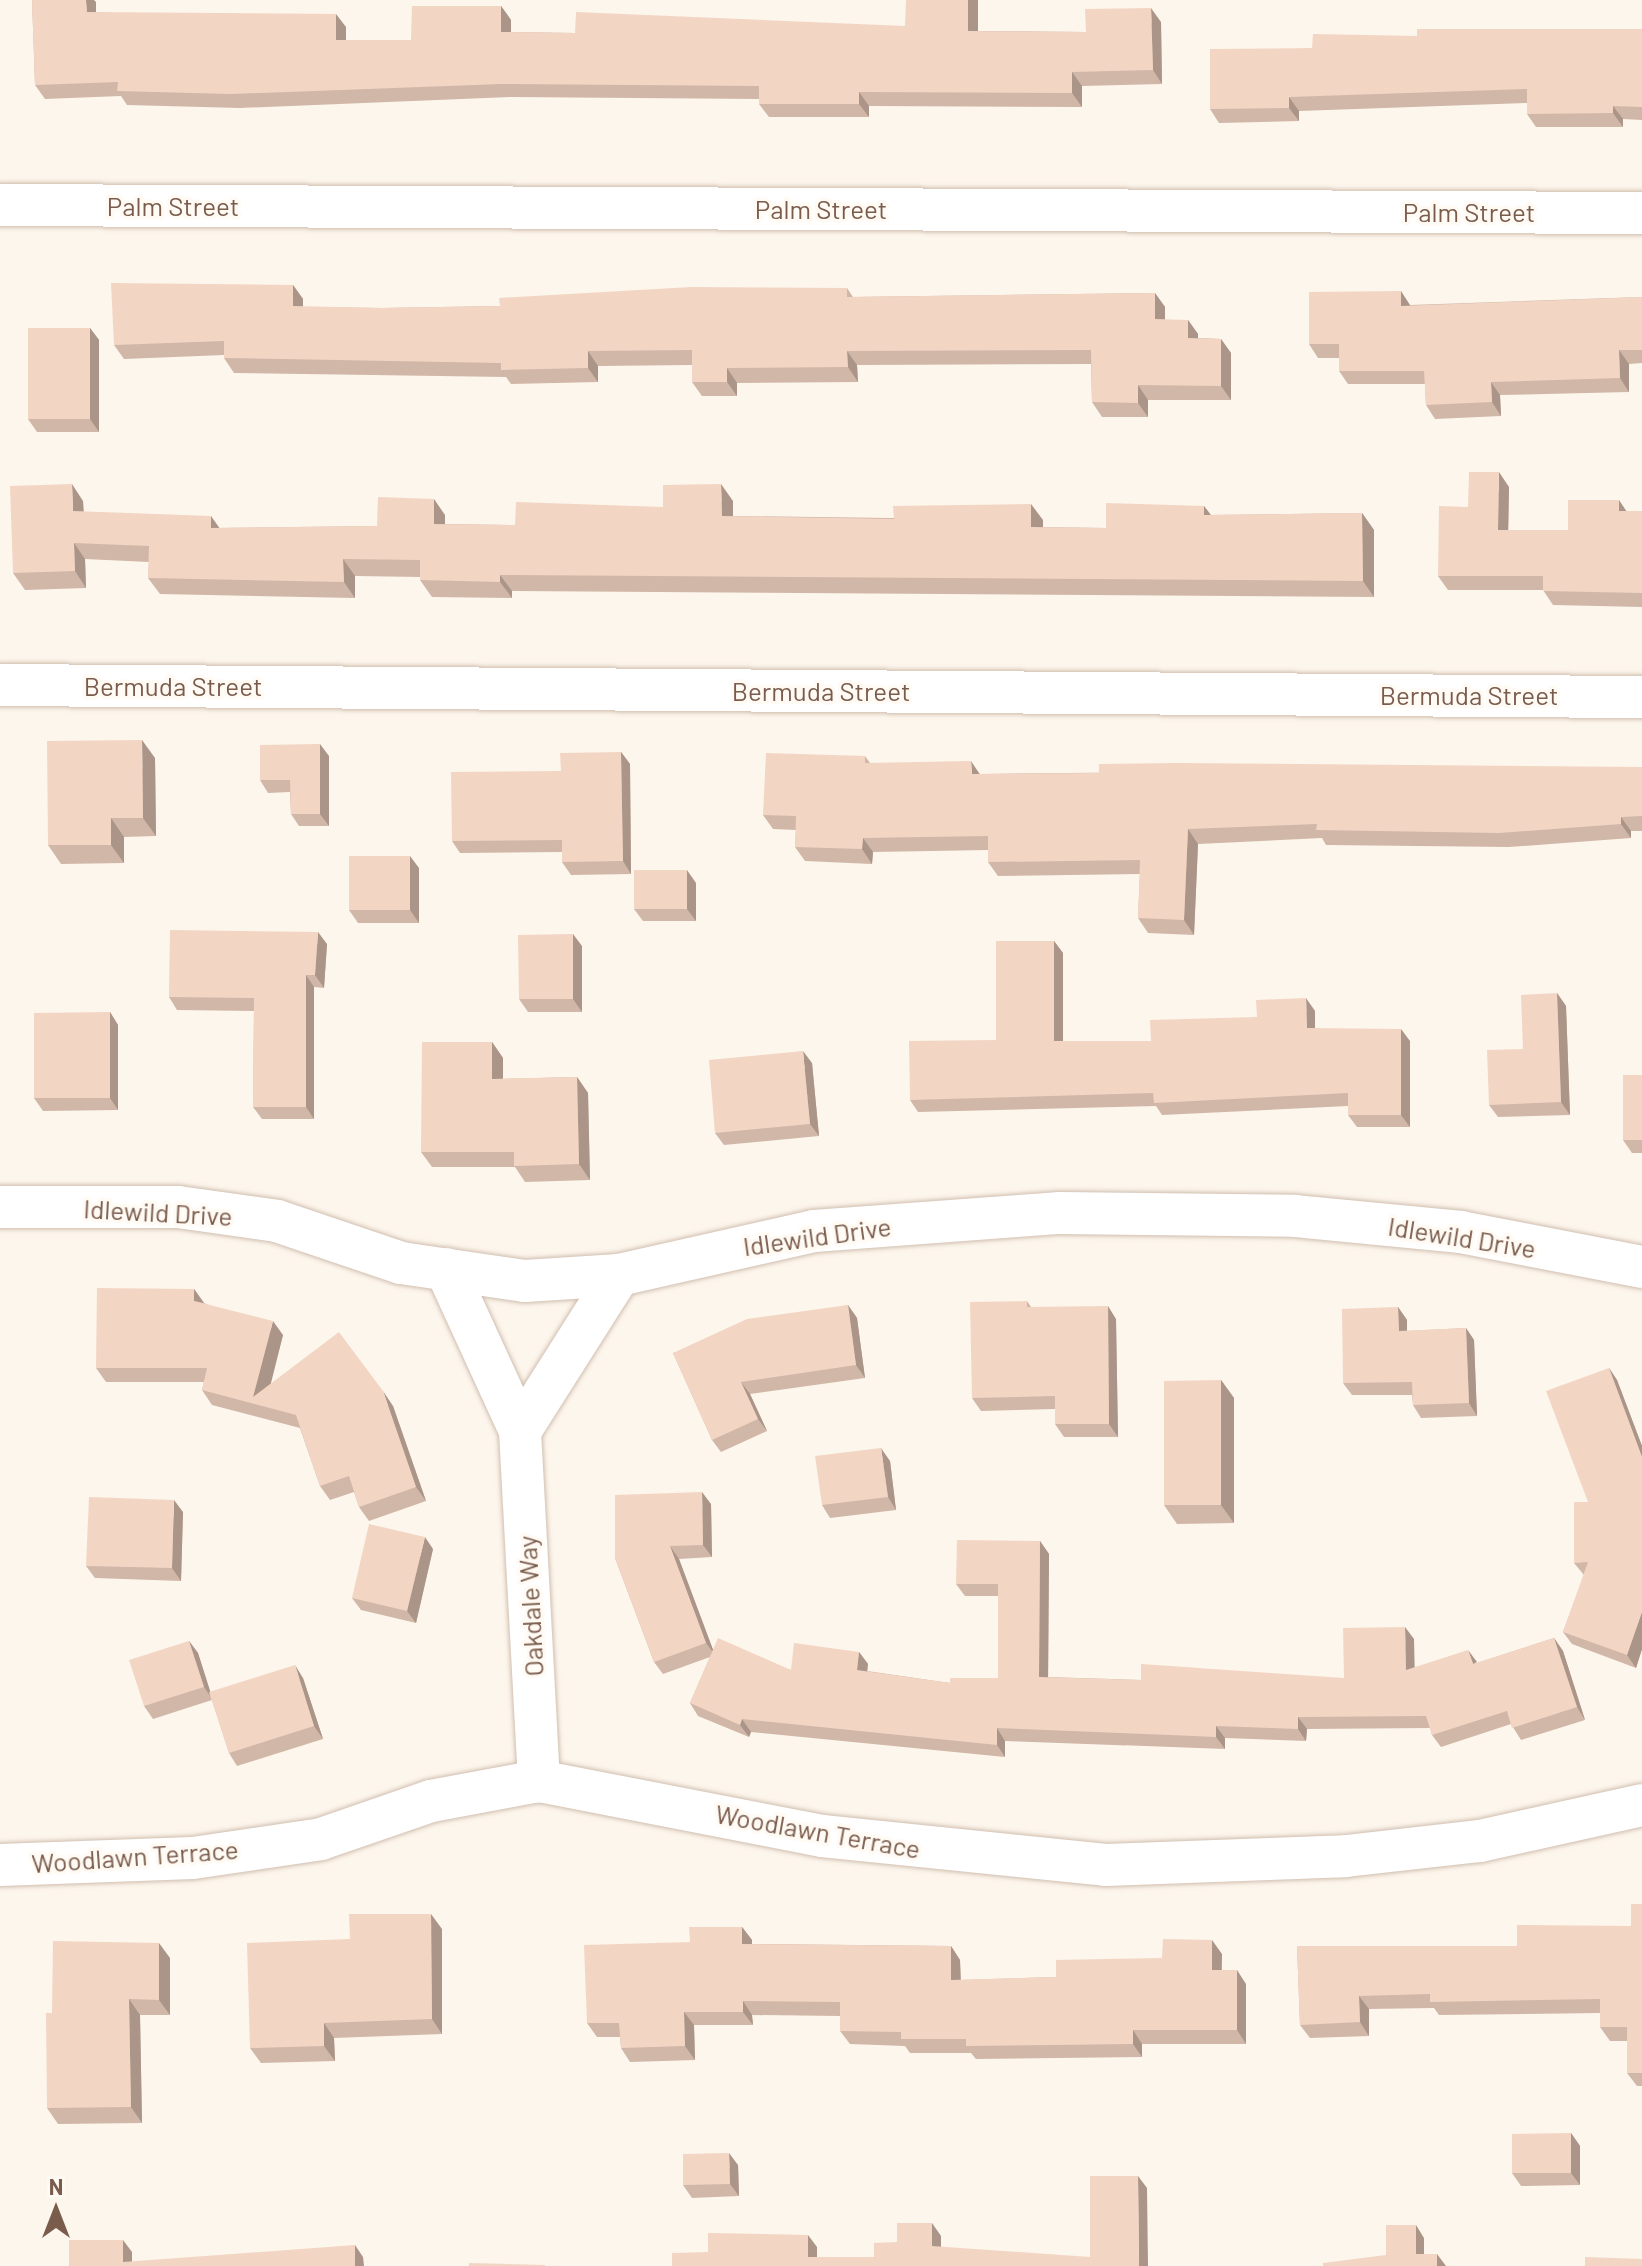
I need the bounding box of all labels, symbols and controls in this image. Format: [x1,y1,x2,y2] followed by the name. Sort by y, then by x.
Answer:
[107,190,239,222] street label: Palm Street
[755,193,887,225] street label: Palm Street
[1403,196,1535,228] street label: Palm Street
[84,670,262,702] street label: Bermuda Street
[732,675,910,707] street label: Bermuda Street
[1380,679,1558,711] street label: Bermuda Street
[83,1193,233,1231] street label: Idlewild Drive
[741,1210,893,1262] street label: Idlewild Drive
[1386,1210,1538,1264] street label: Idlewild Drive
[511,1535,549,1677] street label: Oakdale Way
[713,1798,923,1864] street label: Woodlawn Terrace
[30,1833,240,1879] street label: Woodlawn Terrace
[16,2170,96,2250] north arrow
[49,2173,63,2199] text: N

